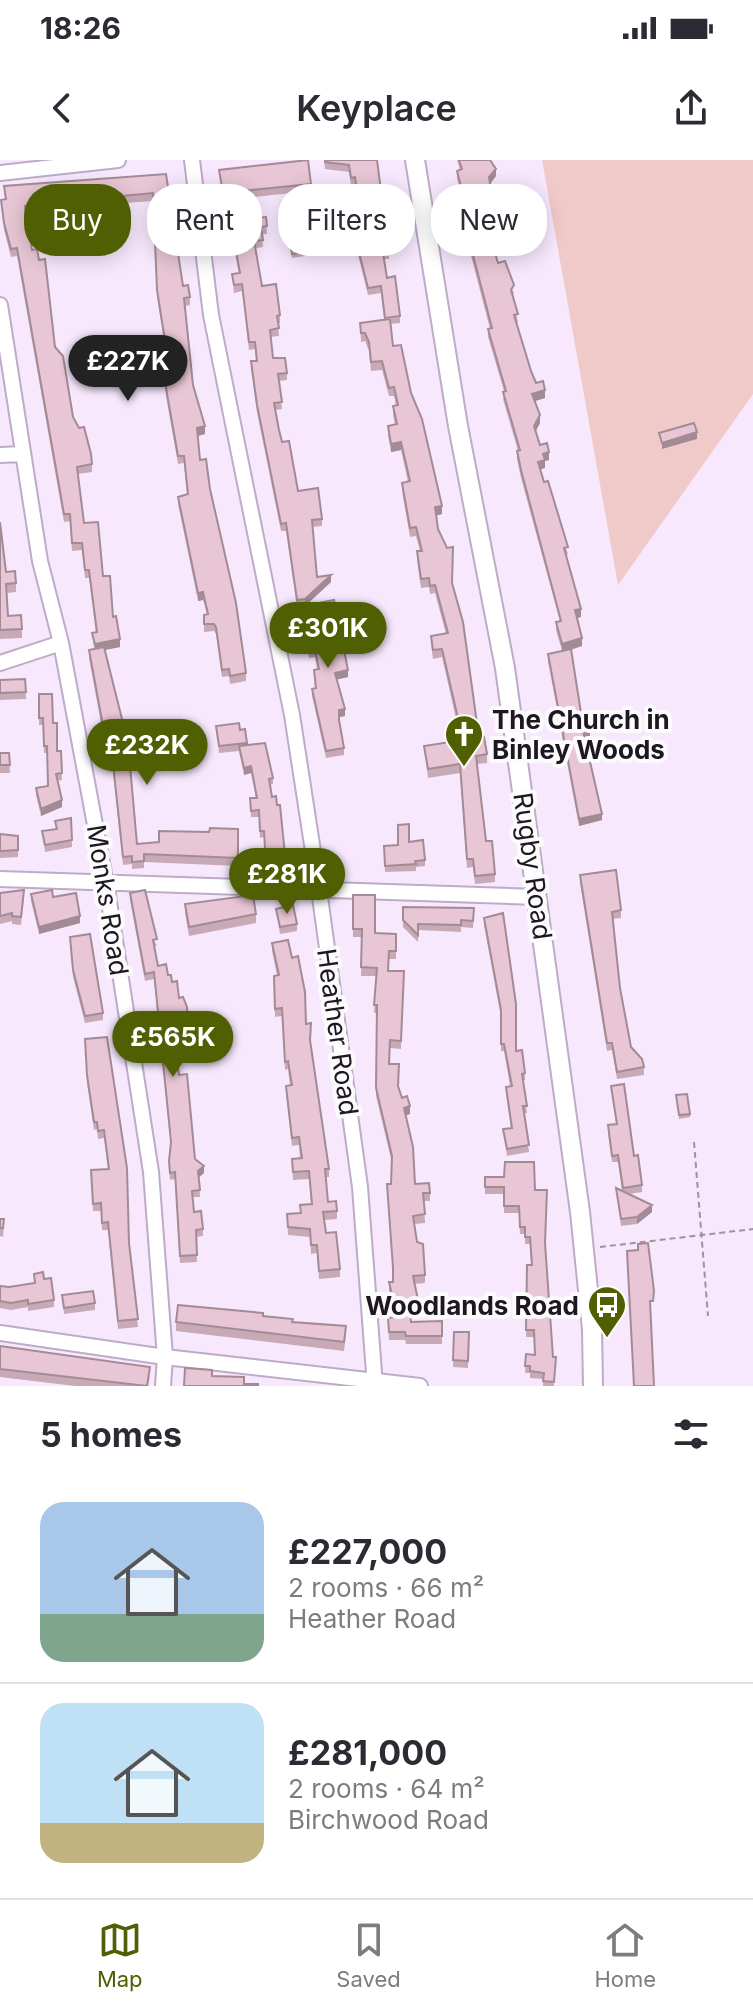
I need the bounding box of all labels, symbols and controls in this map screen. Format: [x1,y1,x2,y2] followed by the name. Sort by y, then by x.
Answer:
[40,10,121,46] text: 18:26
[40,86,84,130] icon: back
[296,86,457,130] text: Keyplace
[669,86,713,130] icon: share
[24,184,131,256] chip: Buy
[147,184,262,256] chip: Rent
[278,184,415,256] chip: Filters
[431,184,547,256] chip: New
[72,335,184,403] pin: £227K
[86,345,170,376] text: £227K
[272,602,384,670] pin: £301K
[288,612,368,643] text: £301K
[492,704,670,765] place label: The Church in Binley Woods
[443,713,485,768] church icon: The Church in Binley Woods
[91,719,203,787] pin: £232K
[105,729,189,760] text: £232K
[507,791,559,941] street label: Rugby Road
[81,822,135,978] street label: Monks Road
[231,848,343,916] pin: £281K
[247,858,327,889] text: £281K
[311,947,365,1117] street label: Heather Road
[117,1011,229,1079] pin: £565K
[130,1021,216,1052] text: £565K
[586,1284,628,1339] bus stop icon: Woodlands Road
[365,1290,579,1321] place label: Woodlands Road
[669,1412,713,1456] icon: filters
[40,1414,182,1455] text: 5 homes
[288,1531,447,1572] text: £227,000
[104,1534,200,1630] icon: home
[288,1572,484,1603] text: 2 rooms · 66 m²
[288,1603,456,1634] text: Heather Road
[288,1732,447,1773] text: £281,000
[104,1735,200,1831] icon: home
[288,1773,485,1804] text: 2 rooms · 64 m²
[288,1804,489,1835] text: Birchwood Road
[97,1918,143,1992] tab: Map
[336,1918,401,1992] tab: Saved
[594,1918,656,1992] tab: Home

